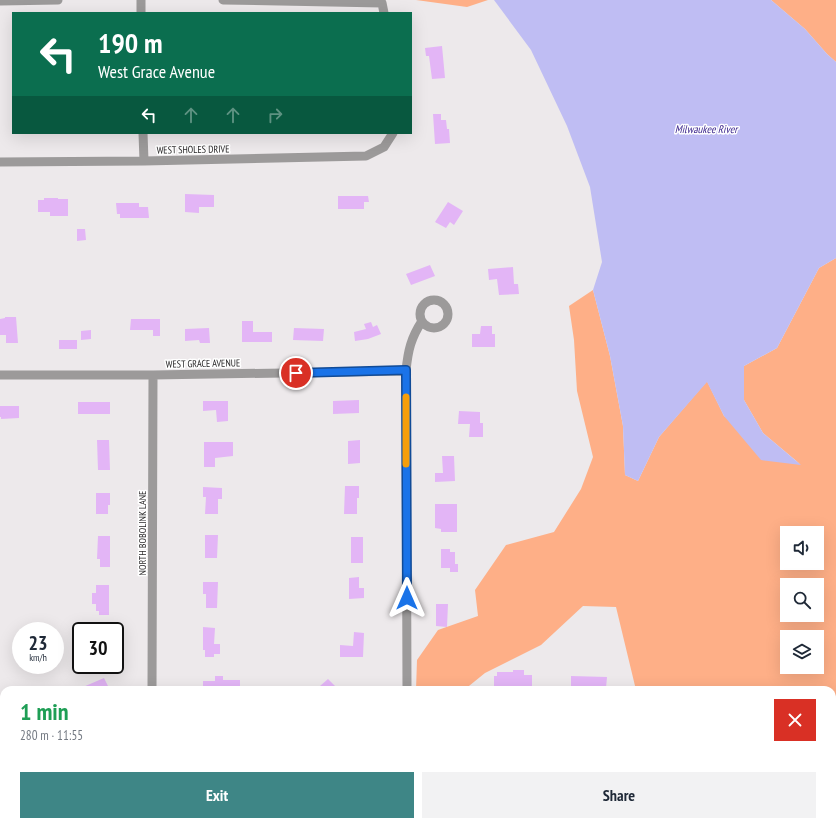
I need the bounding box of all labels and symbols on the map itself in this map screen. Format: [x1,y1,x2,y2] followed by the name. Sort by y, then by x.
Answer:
[675,122,739,136] water label: Milwaukee River
[156,142,230,157] street label: WEST SHOLES DRIVE
[166,356,240,371] street label: WEST GRACE AVENUE
[279,356,313,390] pin
[136,491,149,575] street label: NORTH BOBOLINK LANE
[386,577,428,619] position arrow
[72,622,124,674] speed limit sign: 30

